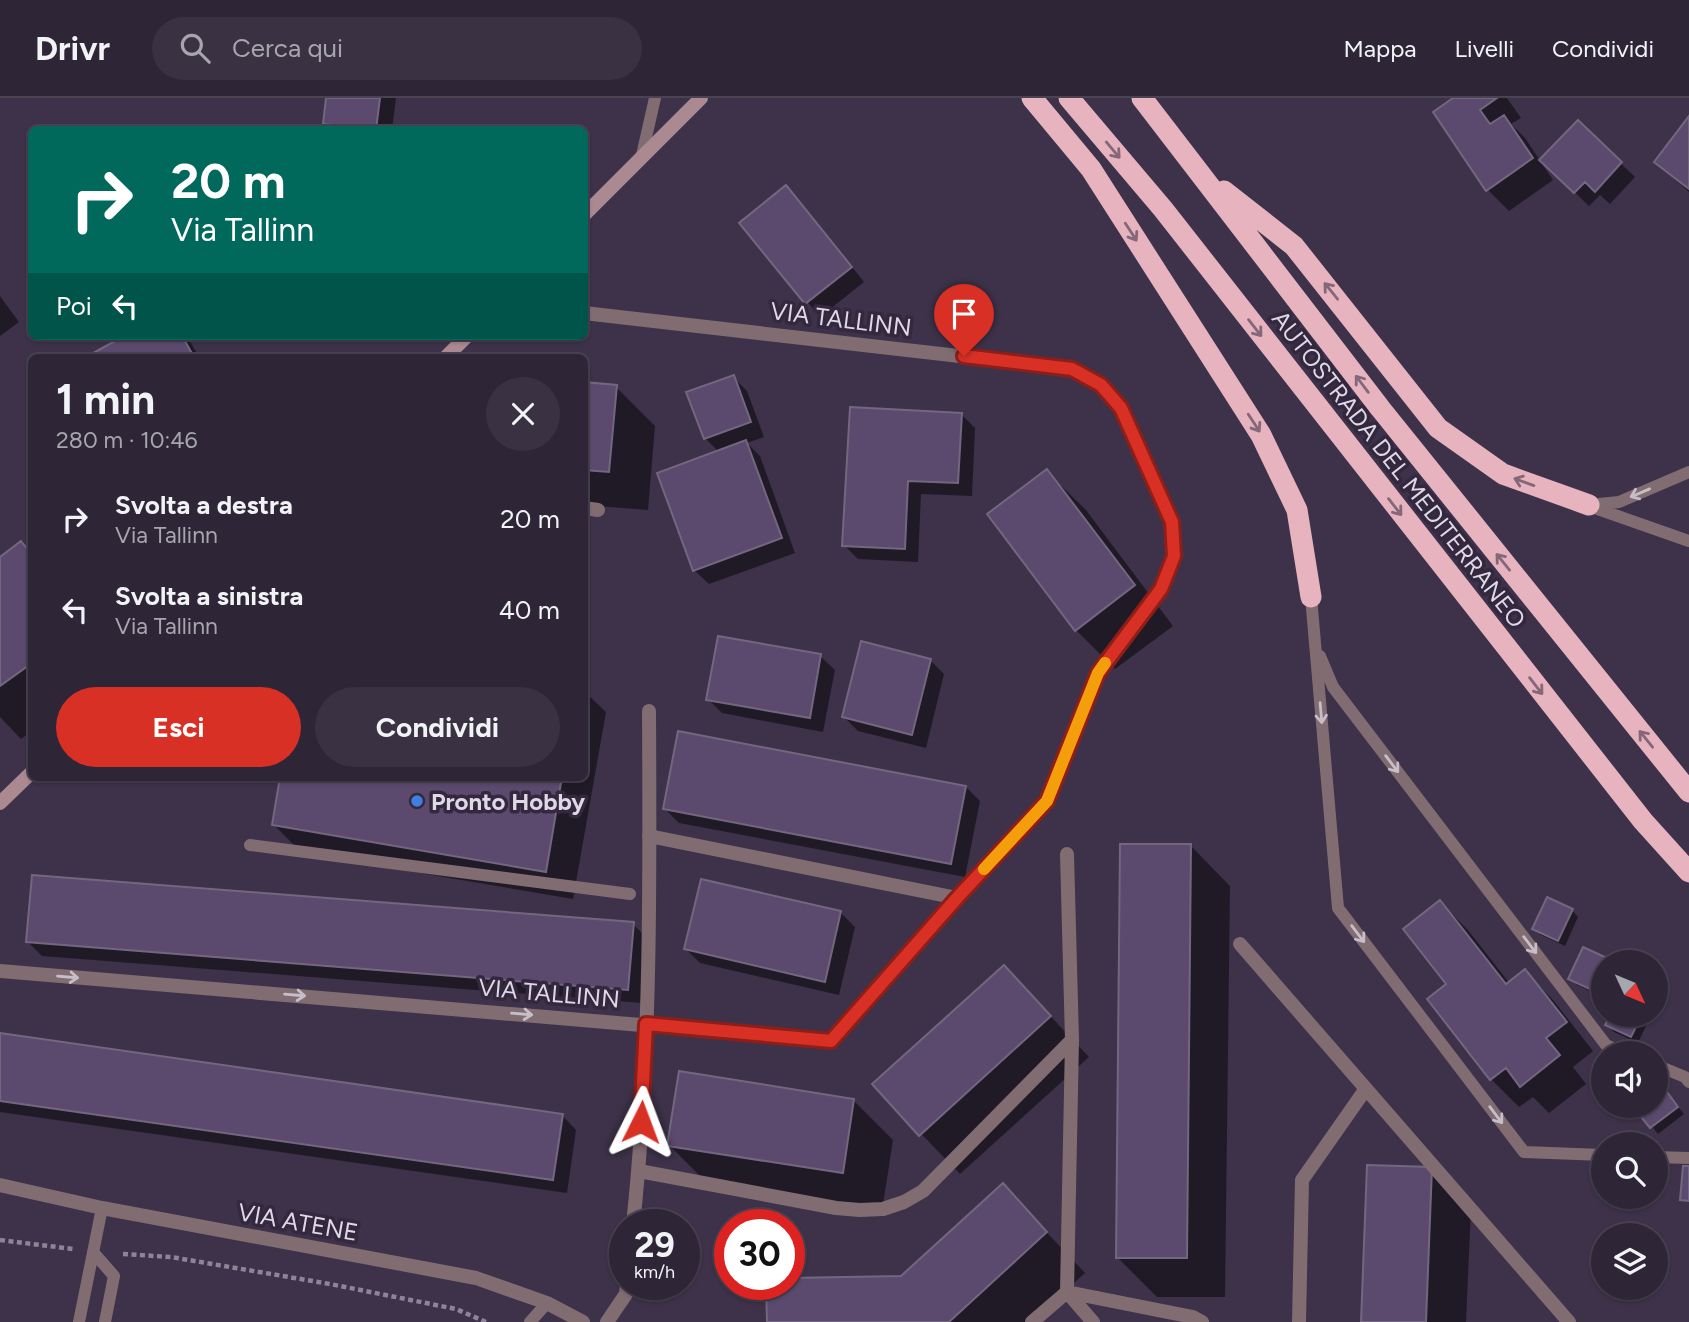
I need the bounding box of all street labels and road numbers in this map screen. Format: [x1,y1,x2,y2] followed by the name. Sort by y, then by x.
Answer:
[769,296,913,342] street label: VIA TALLINN
[1266,305,1532,633] street label: AUTOSTRADA DEL MEDITERRANEO
[477,972,621,1014] street label: VIA TALLINN
[236,1197,360,1247] street label: VIA ATENE

